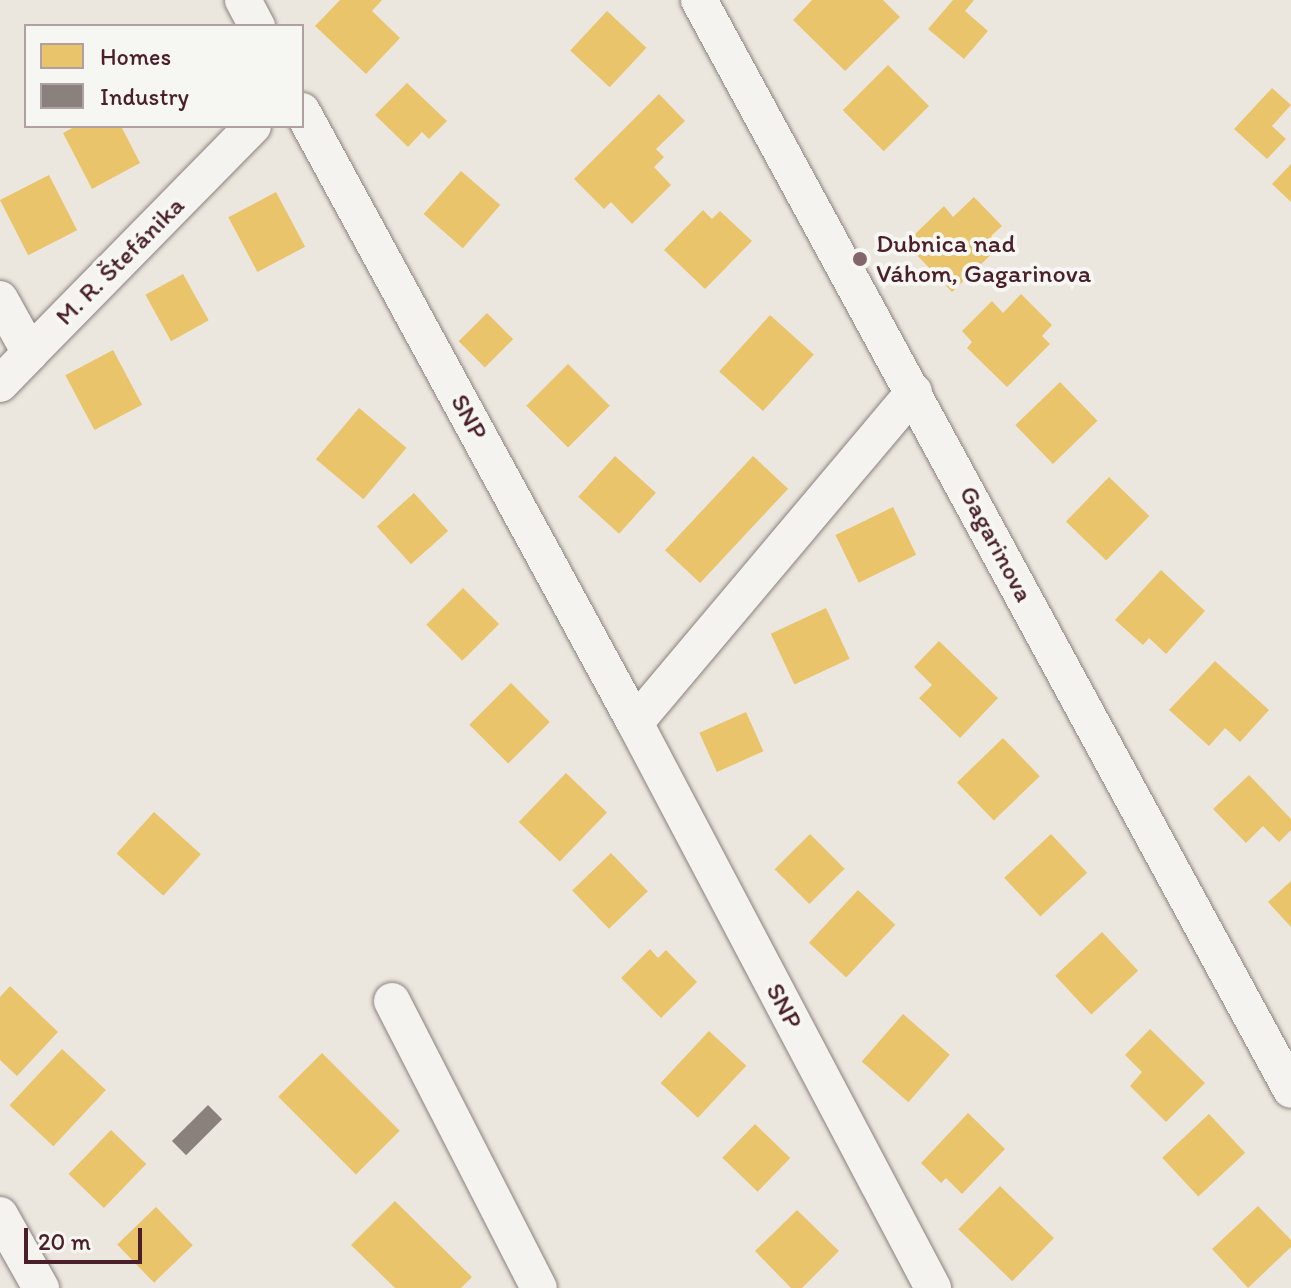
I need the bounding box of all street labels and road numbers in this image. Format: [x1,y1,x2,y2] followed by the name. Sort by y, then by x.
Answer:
[49,190,191,332] street label: M. R. Štefánika
[444,389,494,445] street label: SNP
[952,481,1040,607] street label: Gagarinova
[759,978,809,1034] street label: SNP

